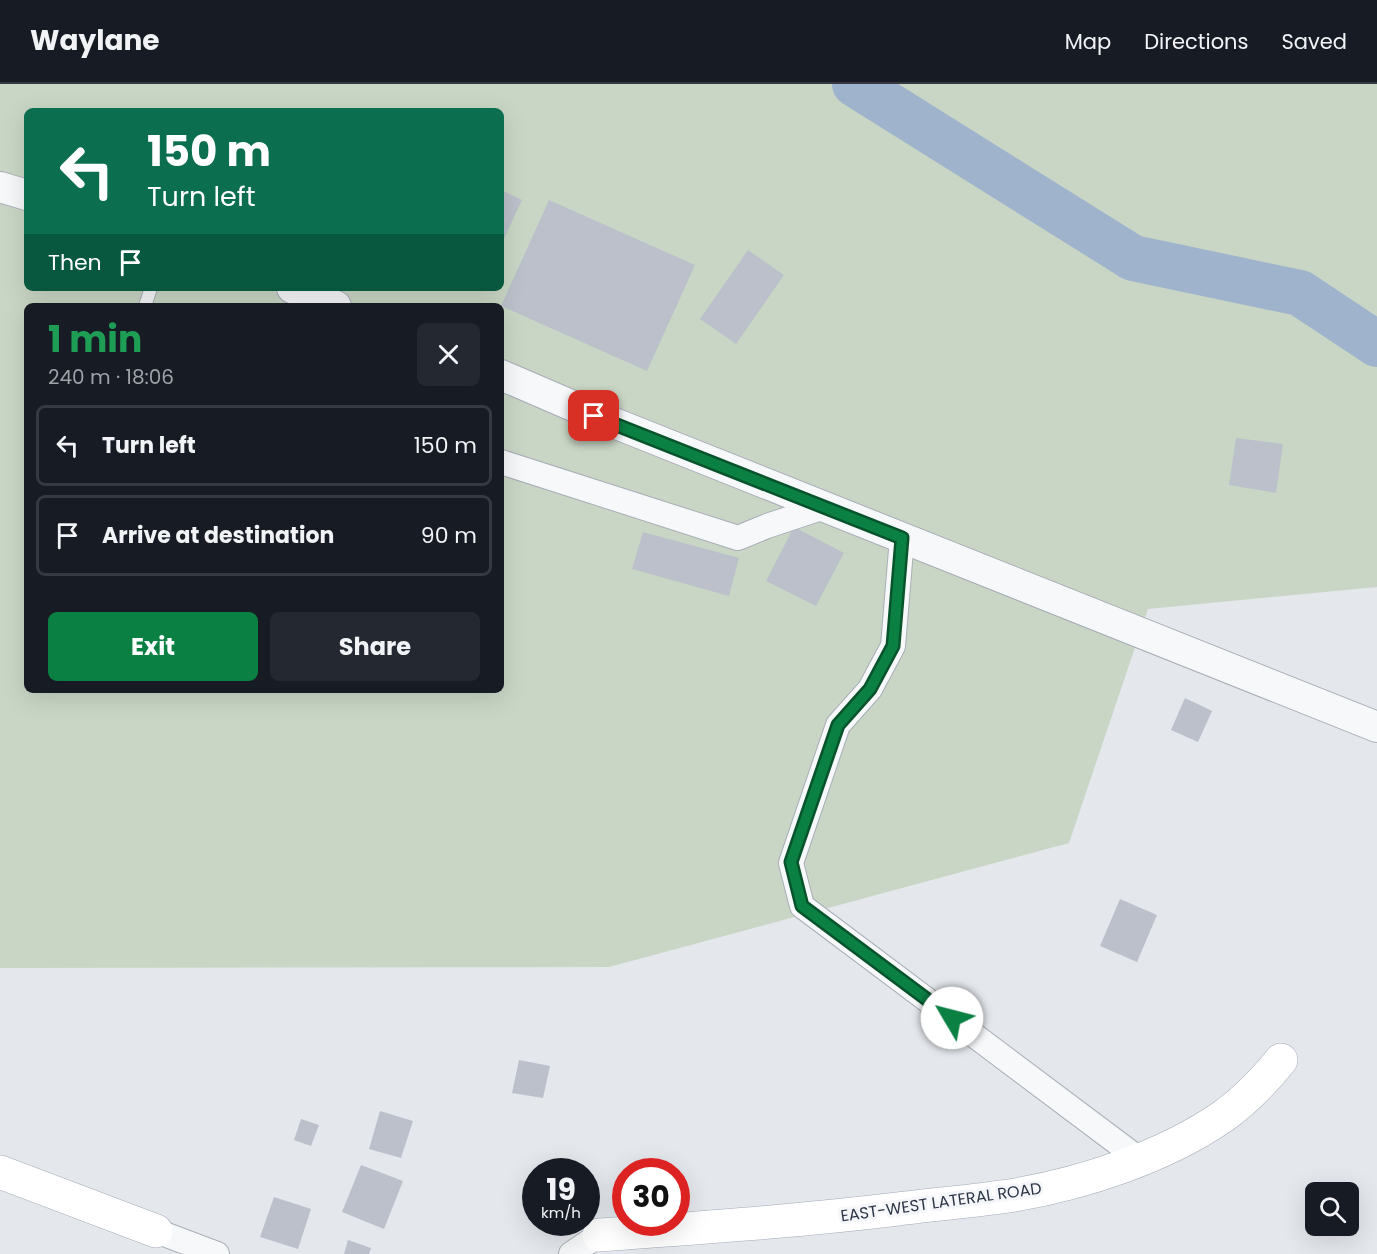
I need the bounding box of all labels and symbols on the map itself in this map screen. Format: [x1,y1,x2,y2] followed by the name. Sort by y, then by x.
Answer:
[568,390,619,441] pin
[920,986,984,1050] position arrow
[612,1158,690,1236] speed limit sign: 30
[839,1177,1043,1227] street label: EAST-WEST LATERAL ROAD

